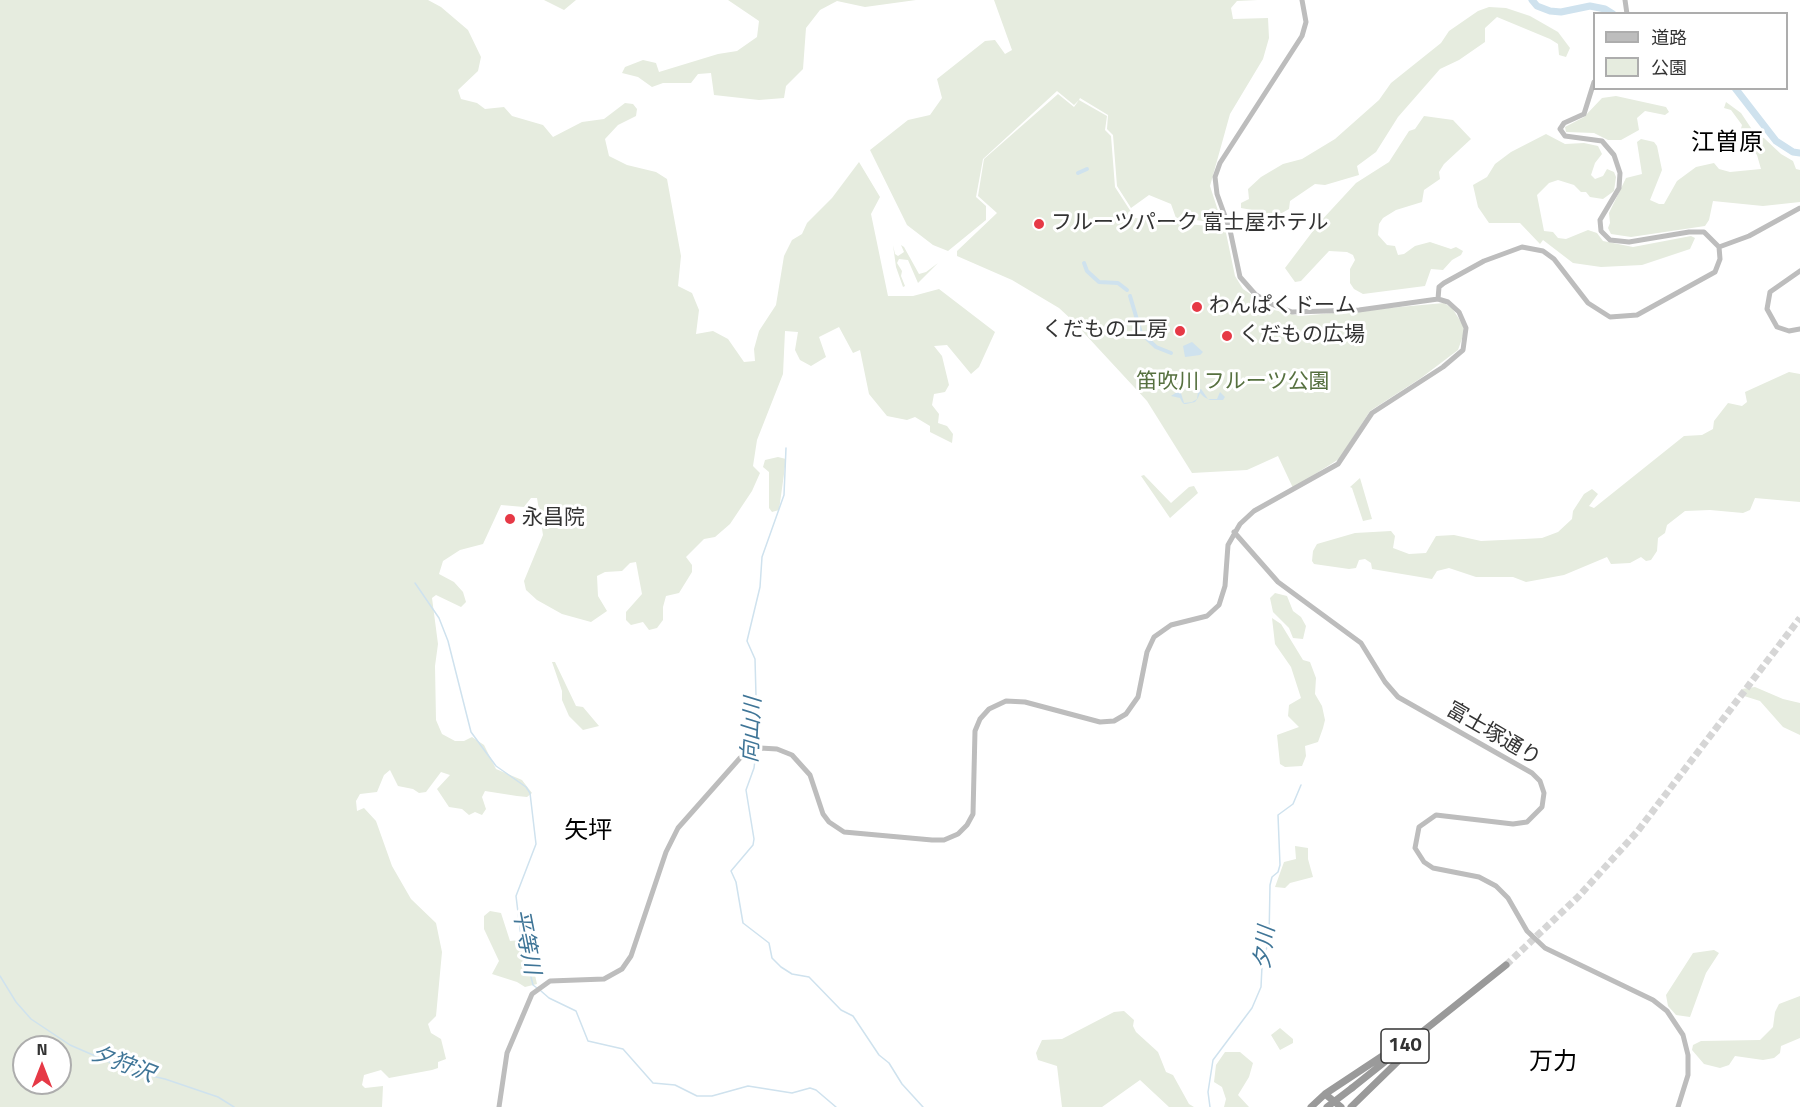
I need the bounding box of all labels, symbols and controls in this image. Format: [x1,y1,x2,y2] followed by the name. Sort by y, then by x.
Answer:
[1593,12,1788,90] legend
[1651,24,1687,51] text: 道路
[1651,54,1687,81] text: 公園
[1691,130,1763,158] district label: 江曽原
[1051,211,1329,237] place label: フルーツパーク 富士屋ホテル
[1032,217,1046,231] marker: フルーツパーク 富士屋ホテル
[1209,294,1356,320] place label: わんぱくドーム
[1190,300,1204,314] marker: わんぱくドーム
[1042,318,1168,344] place label: くだもの工房
[1239,323,1365,349] place label: くだもの広場
[1173,324,1187,338] marker: くだもの工房
[1220,329,1234,343] marker: くだもの広場
[1136,370,1330,396] park label: 笛吹川 フルーツ公園
[522,506,585,532] place label: 永昌院
[503,512,517,526] marker: 永昌院
[738,696,768,764] water label: 向山川
[1441,698,1545,772] street label: 富士塚通り
[564,818,612,846] district label: 矢坪
[506,907,544,977] water label: 平等川
[1250,925,1282,971] water label: 夕川
[1381,1029,1429,1063] road number: 140
[12,1035,72,1095] north arrow
[36,1037,48,1061] text: N
[86,1041,158,1089] water label: 夕狩沢
[1529,1049,1577,1077] district label: 万力

